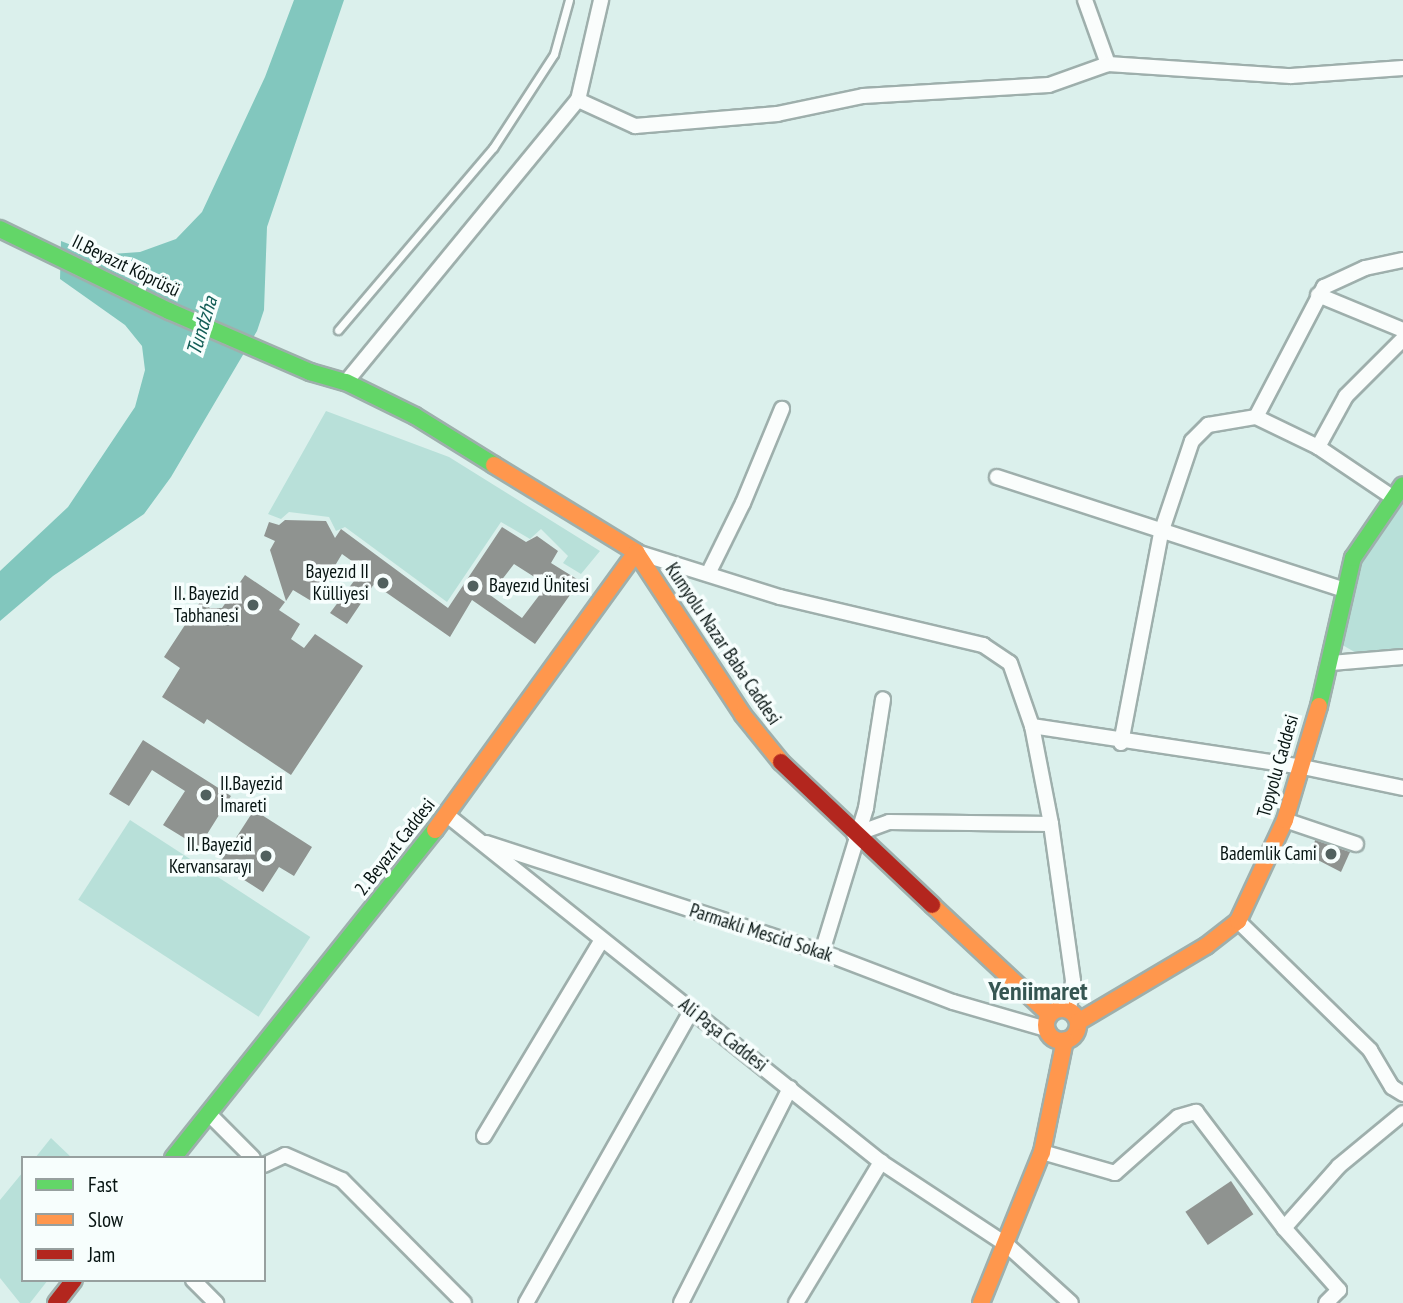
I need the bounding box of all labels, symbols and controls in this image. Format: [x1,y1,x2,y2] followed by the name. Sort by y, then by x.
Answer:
[68,230,184,302] street label: II.Beyazıt Köprüsü
[181,294,223,358] water label: Tundzha
[660,559,786,729] street label: Kumyolu Nazar Baba Caddesi
[306,561,369,605] place label: Bayezıd II Külliyesi
[375,575,391,591] marker: Bayezıd II Külliyesi
[489,575,589,597] place label: Bayezıd Ünitesi
[463,576,483,596] marker: Bayezıd Ünitesi
[172,583,239,627] place label: II. Bayezid Tabhanesi
[245,597,261,613] marker: II. Bayezid Tabhanesi
[1252,712,1304,820] street label: Topyolu Caddesi
[220,773,283,817] place label: II.Bayezid İmareti
[198,787,214,803] marker: II.Bayezid İmareti
[350,793,440,901] street label: 2. Beyazıt Caddesi
[169,834,252,878] place label: II. Bayezid Kervansarayı
[1220,843,1317,865] place label: Bademlik Cami
[1323,846,1339,862] marker: Bademlik Cami
[258,848,274,864] marker: II. Bayezid Kervansarayı
[687,899,835,967] street label: Parmaklı Mescid Sokak
[988,975,1088,1007] district label: Yeniimaret
[674,993,772,1077] street label: Ali Paşa Caddesi
[21,1156,266,1282] legend
[88,1171,118,1198] text: Fast
[88,1206,123,1233] text: Slow
[88,1241,115,1268] text: Jam

